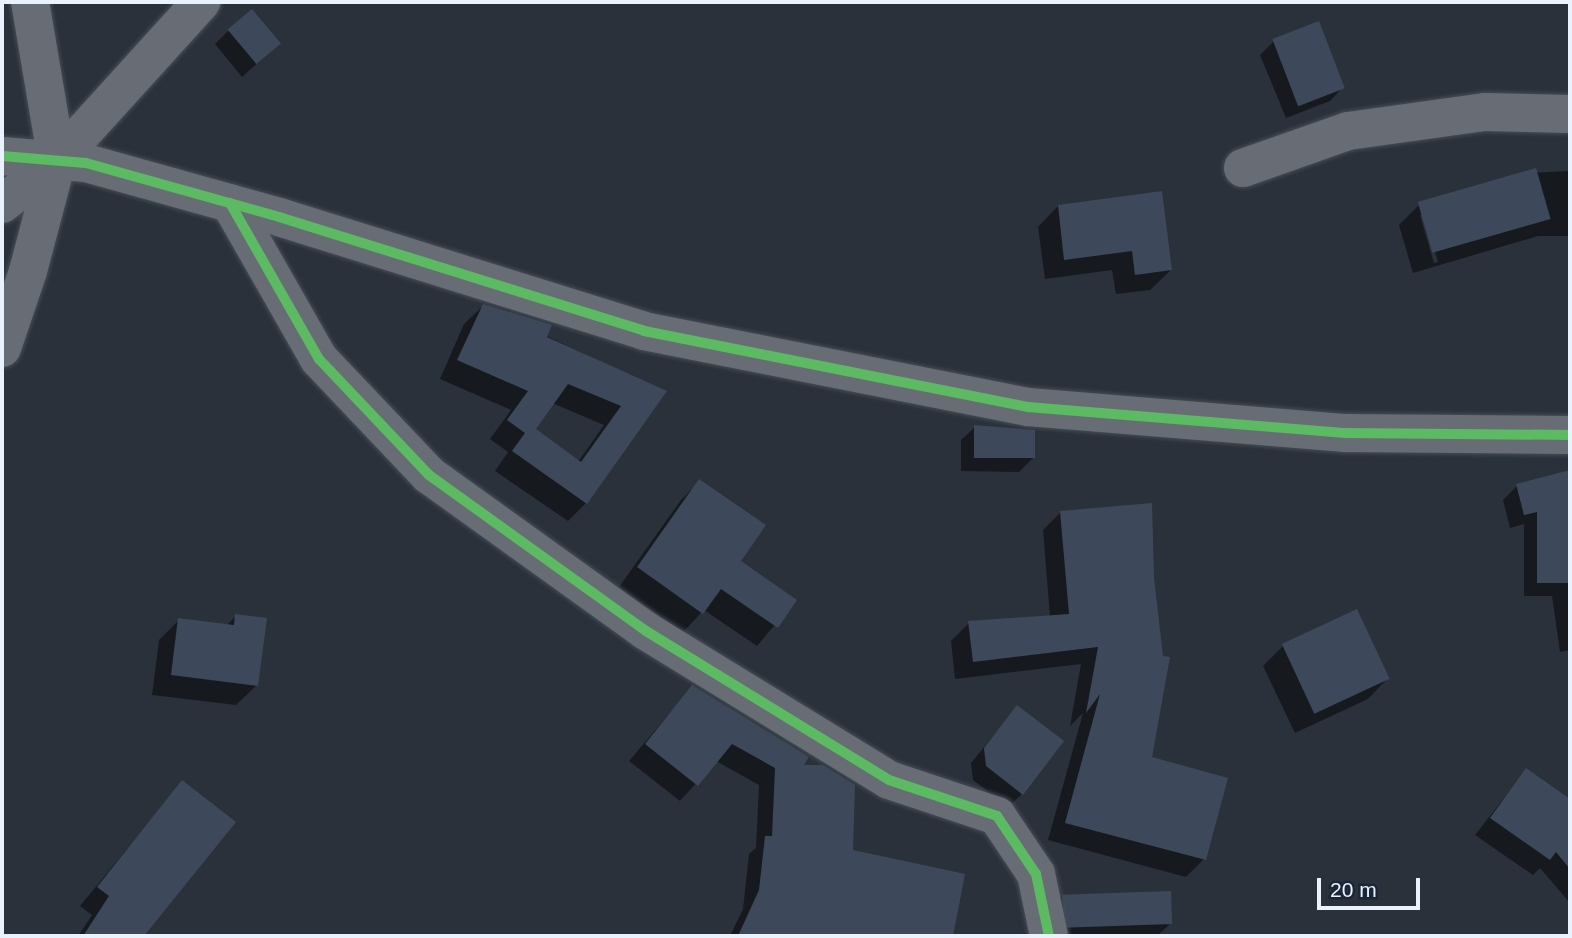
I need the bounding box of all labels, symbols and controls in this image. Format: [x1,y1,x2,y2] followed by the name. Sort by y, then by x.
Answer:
[1320,864,1423,908] scale bar
[1330,878,1377,901] text: 20 m

